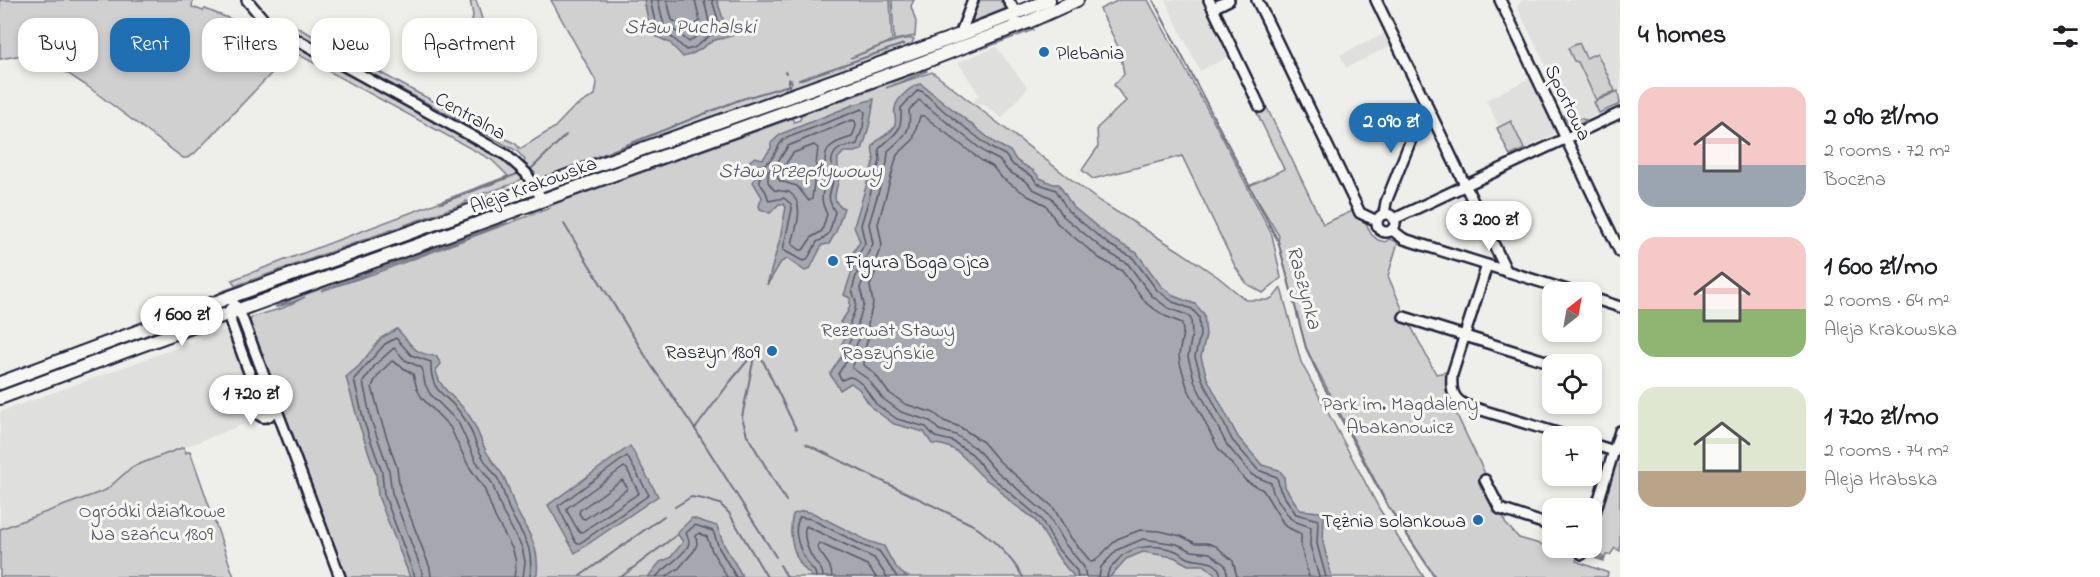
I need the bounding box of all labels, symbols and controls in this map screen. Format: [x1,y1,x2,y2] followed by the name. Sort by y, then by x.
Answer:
[624,13,758,43] water label: Staw Puchalski
[1638,17,1726,55] text: 4 homes
[18,18,98,72] chip: Buy
[110,18,190,72] chip: Rent
[202,18,299,72] chip: Filters
[311,18,390,72] chip: New
[402,18,537,72] chip: Apartment
[2049,20,2082,53] icon: filters
[1056,40,1124,69] place label: Plebania
[1037,45,1051,59] marker: Plebania
[1536,60,1598,146] street label: Sportowa
[429,86,511,149] street label: Centralna
[1824,99,1939,137] text: 2 090 zł/mo
[1329,103,1453,154] pin: 2 090 zł
[1363,108,1419,137] text: 2 090 zł
[1686,111,1758,183] icon: home
[1824,137,1951,166] text: 2 rooms · 72 m²
[466,150,601,223] street label: Aleja Krakowska
[718,157,882,187] water label: Staw Przepływowy
[1824,166,1886,195] text: Boczna
[1427,201,1551,252] pin: 3 200 zł
[1460,206,1518,235] text: 3 200 zł
[1278,243,1329,333] water label: Raszynka
[844,249,989,279] place label: Figura Boga Ojca
[1824,249,1938,287] text: 1 600 zł/mo
[826,254,840,268] marker: Figura Boga Ojca
[1686,261,1758,333] icon: home
[1542,282,1602,342] north arrow
[1542,282,1602,558] map controls
[1824,287,1949,316] text: 2 rooms · 64 m²
[120,296,244,347] pin: 1 600 zł
[154,301,210,330] text: 1 600 zł
[1824,316,1957,345] text: Aleja Krakowska
[821,317,955,369] park label: Rezerwat Stawy Raszyńskie
[665,339,760,368] place label: Raszyn 1809
[765,344,779,358] marker: Raszyn 1809
[1542,354,1602,414] button: locate
[189,375,313,426] pin: 1 720 zł
[223,380,279,409] text: 1 720 zł
[1322,391,1478,443] park label: Park im. Magdaleny Abakanowicz
[1824,399,1939,437] text: 1 720 zł/mo
[1686,411,1758,483] icon: home
[1542,426,1602,486] button: +
[1824,437,1949,466] text: 2 rooms · 74 m²
[1824,466,1937,495] text: Aleja Hrabska
[78,498,226,550] park label: Ogródki działkowe Na szańcu 1809
[1542,498,1602,558] button: −
[1322,508,1466,537] place label: Tężnia solankowa
[1471,513,1485,527] marker: Tężnia solankowa

